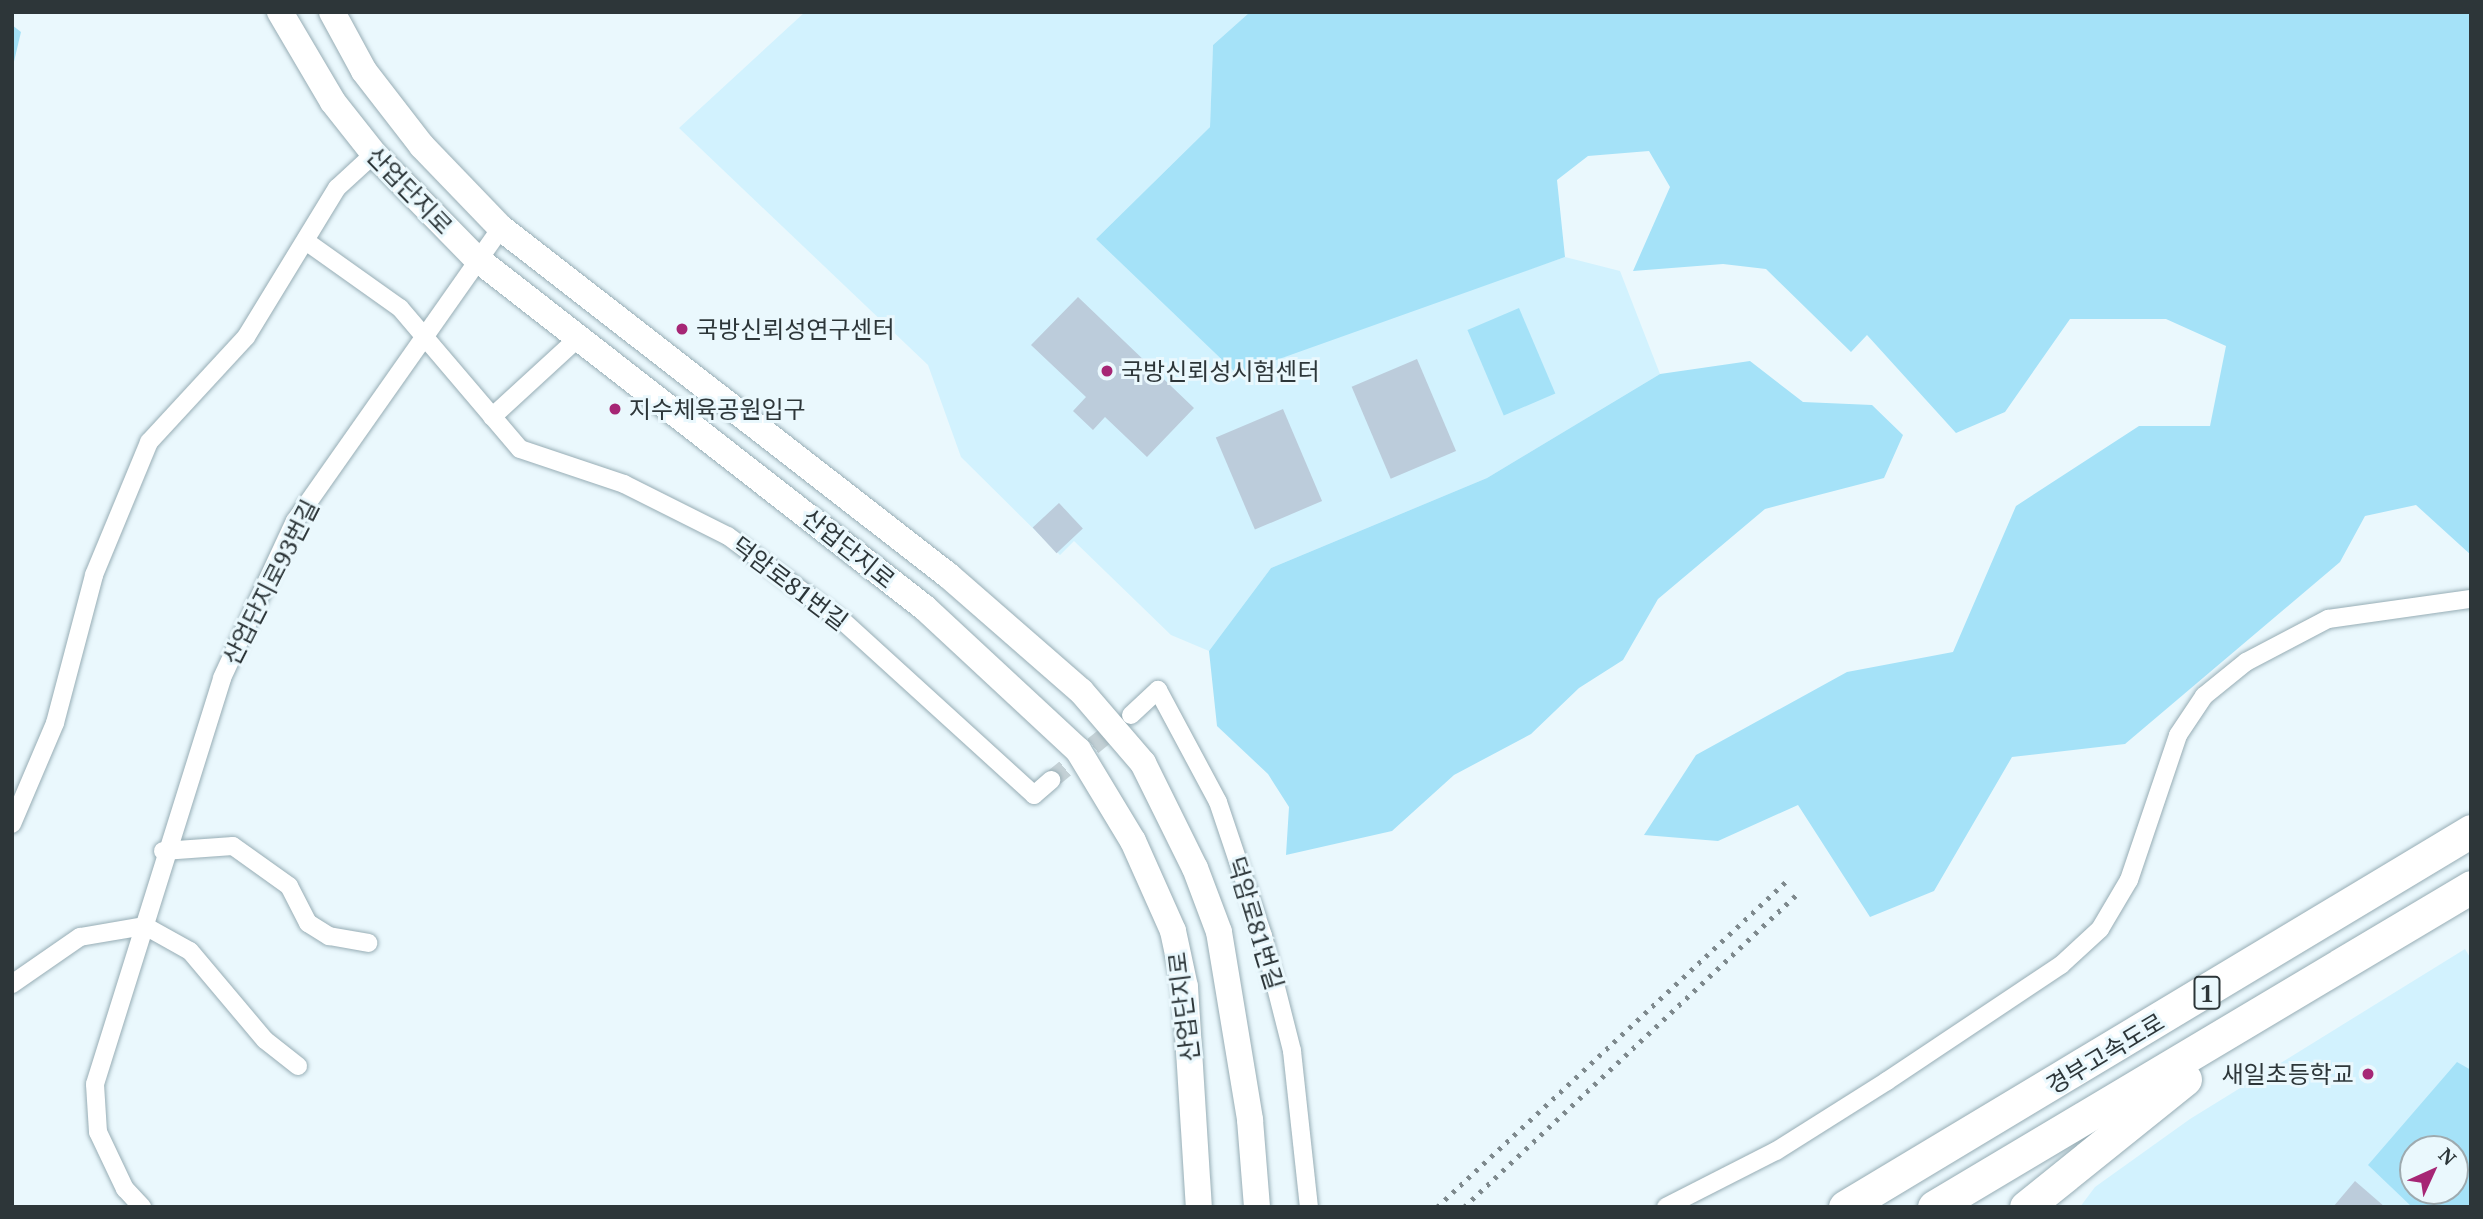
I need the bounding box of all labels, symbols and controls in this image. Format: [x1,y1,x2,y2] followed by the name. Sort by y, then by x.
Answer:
[361,140,459,240] street label: 산업단지로
[696,315,895,343] place label: 국방신뢰성연구센터
[674,321,690,337] marker: 국방신뢰성연구센터
[1121,357,1320,385] place label: 국방신뢰성시험센터
[1099,363,1115,379] marker: 국방신뢰성시험센터
[629,395,806,423] place label: 지수체육공원입구
[607,401,623,417] marker: 지수체육공원입구
[216,495,324,669] street label: 산업단지로93번길
[797,502,901,594] street label: 산업단지로
[727,530,853,636] street label: 덕암로81번길
[1222,853,1290,993] street label: 덕암로81번길
[1162,950,1204,1064] street label: 산업단지로
[2193,974,2221,1012] road number: 1
[2041,1007,2169,1099] street label: 경부고속도로
[2222,1060,2354,1088] place label: 새일초등학교
[2360,1066,2376,1082] marker: 새일초등학교
[2399,1135,2469,1205] north arrow
[2433,1142,2462,1171] text: N

